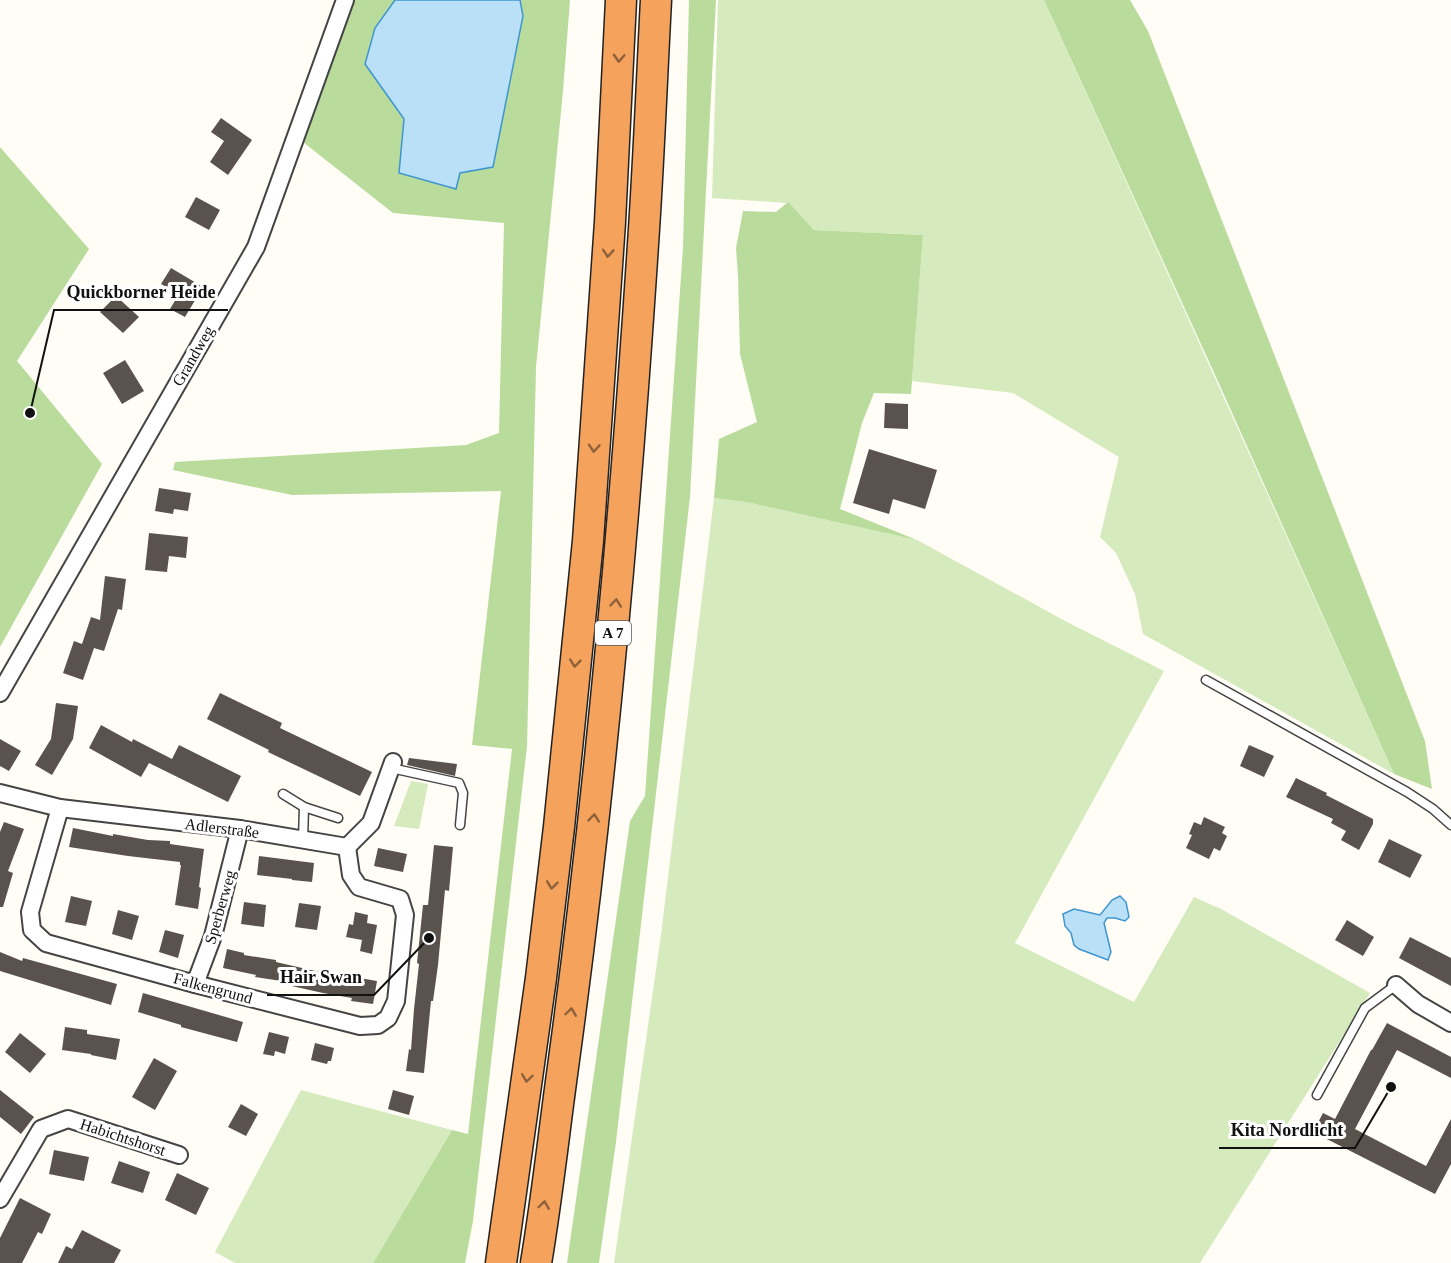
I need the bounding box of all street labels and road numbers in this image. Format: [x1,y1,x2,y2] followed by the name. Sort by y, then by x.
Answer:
[169,323,218,390] street label: Grandweg
[595,621,631,645] road number: A 7
[184,815,260,841] street label: Adlerstraße
[201,868,240,946] street label: Sperberweg
[171,969,254,1008] street label: Falkengrund
[78,1115,168,1159] street label: Habichtshorst

